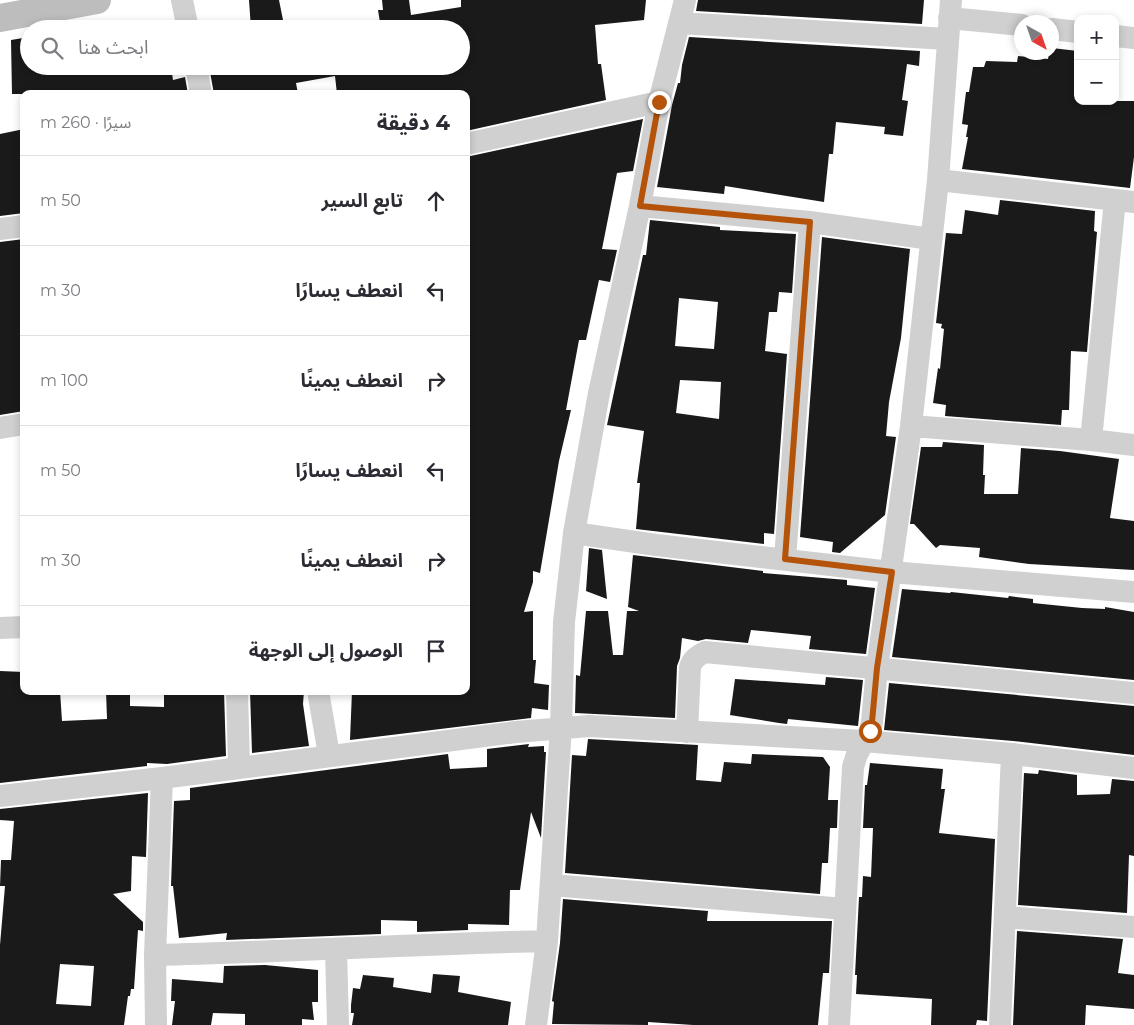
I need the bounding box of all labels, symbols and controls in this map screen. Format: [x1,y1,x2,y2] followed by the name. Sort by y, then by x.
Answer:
[1014,15,1059,60] north arrow
[1074,15,1119,105] map controls
[1074,15,1119,60] button: +
[20,20,470,75] search box
[38,34,66,62] icon: search
[78,36,148,59] text: ابحث هنا
[1074,60,1119,105] button: −
[648,91,671,114] route end
[377,110,450,135] text: 4 دقيقة
[40,113,131,132] text: سيرًا · 260 m
[422,187,450,215] icon: ahead
[321,189,403,212] text: تابع السير
[40,191,81,210] text: 50 m
[422,277,450,305] icon: left
[296,279,403,302] text: انعطف يسارًا
[40,281,81,300] text: 30 m
[422,367,450,395] icon: right
[300,369,403,392] text: انعطف يمينًا
[40,371,88,390] text: 100 m
[422,457,450,485] icon: left
[296,459,403,482] text: انعطف يسارًا
[40,461,81,480] text: 50 m
[422,547,450,575] icon: right
[300,549,403,572] text: انعطف يمينًا
[40,551,81,570] text: 30 m
[422,637,450,665] icon: arrive
[249,639,403,662] text: الوصول إلى الوجهة
[859,720,882,743] route start

